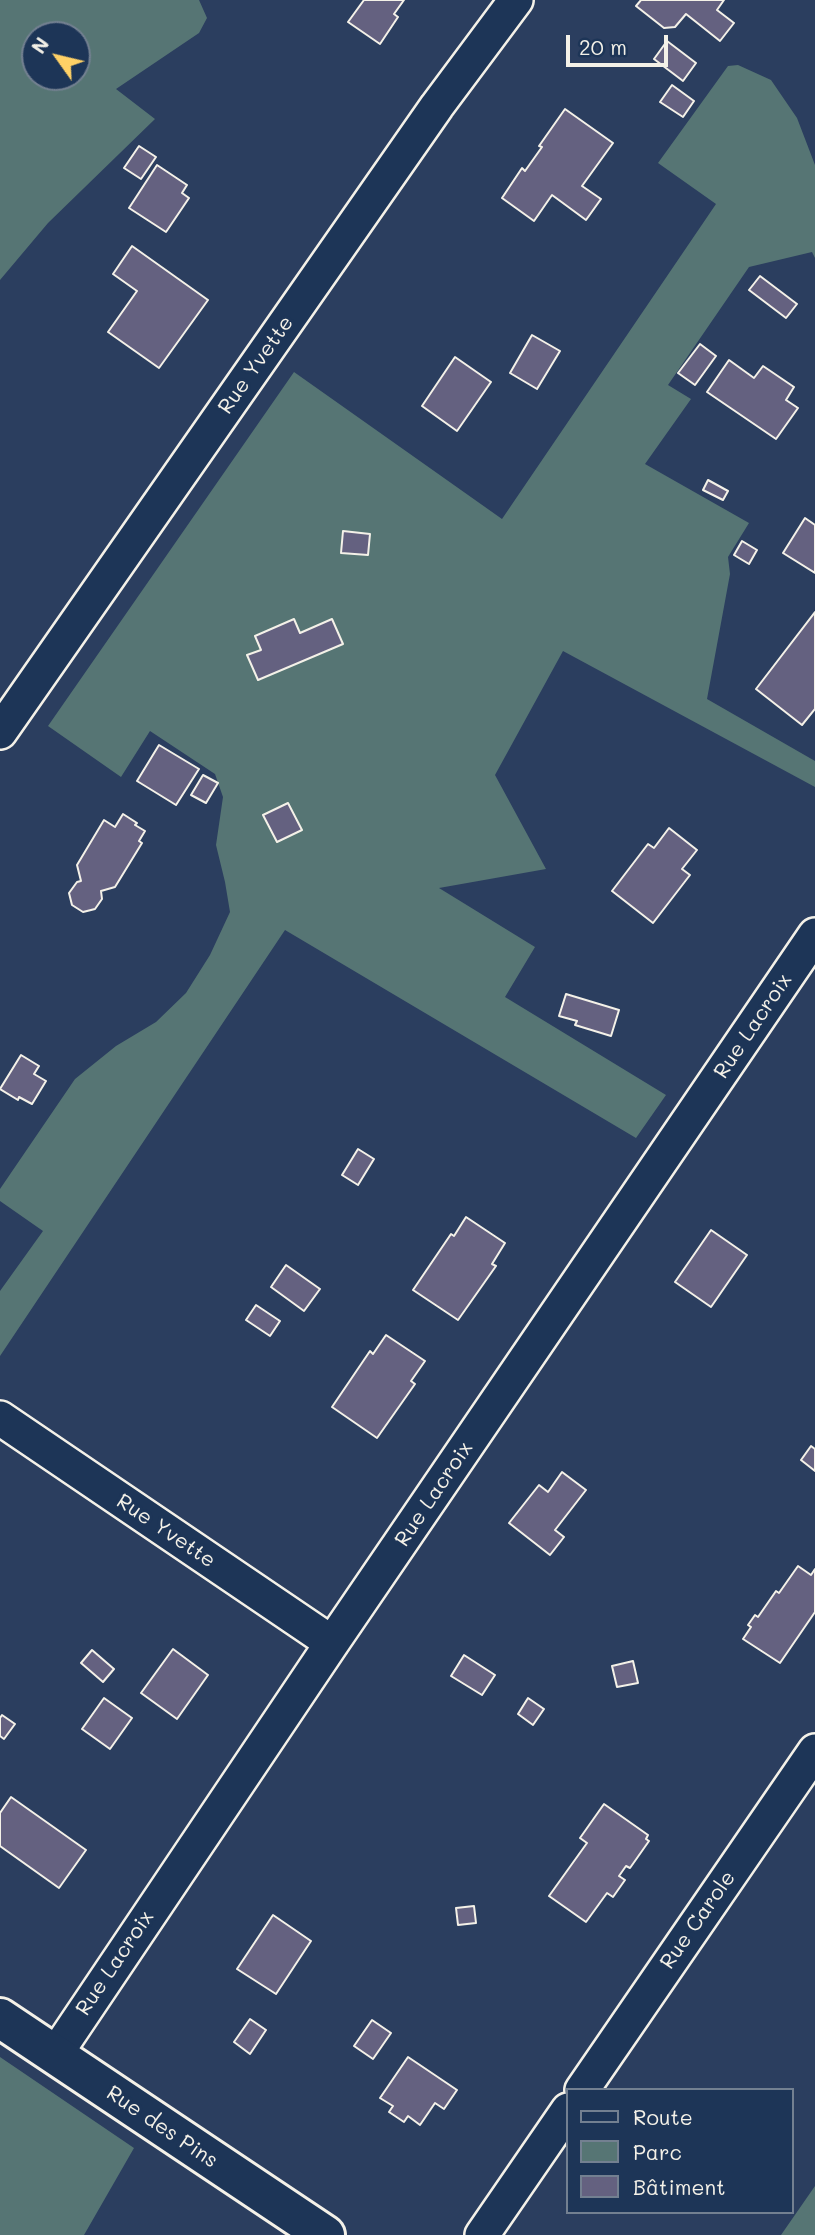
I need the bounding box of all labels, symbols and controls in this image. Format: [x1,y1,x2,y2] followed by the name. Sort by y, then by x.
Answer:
[21,21,91,91] north arrow
[570,21,672,65] scale bar
[25,32,54,58] text: N
[579,33,627,60] text: 20 m
[213,311,299,419] street label: Rue Yvette
[709,969,797,1083] street label: Rue Lacroix
[390,1437,478,1551] street label: Rue Lacroix
[112,1489,220,1573] street label: Rue Yvette
[655,1866,741,1974] street label: Rue Carole
[71,1906,159,2020] street label: Rue Lacroix
[101,2080,223,2174] street label: Rue des Pins
[566,2088,794,2214] legend
[633,2103,693,2130] text: Route
[633,2138,682,2165] text: Parc
[633,2173,725,2200] text: Bâtiment

